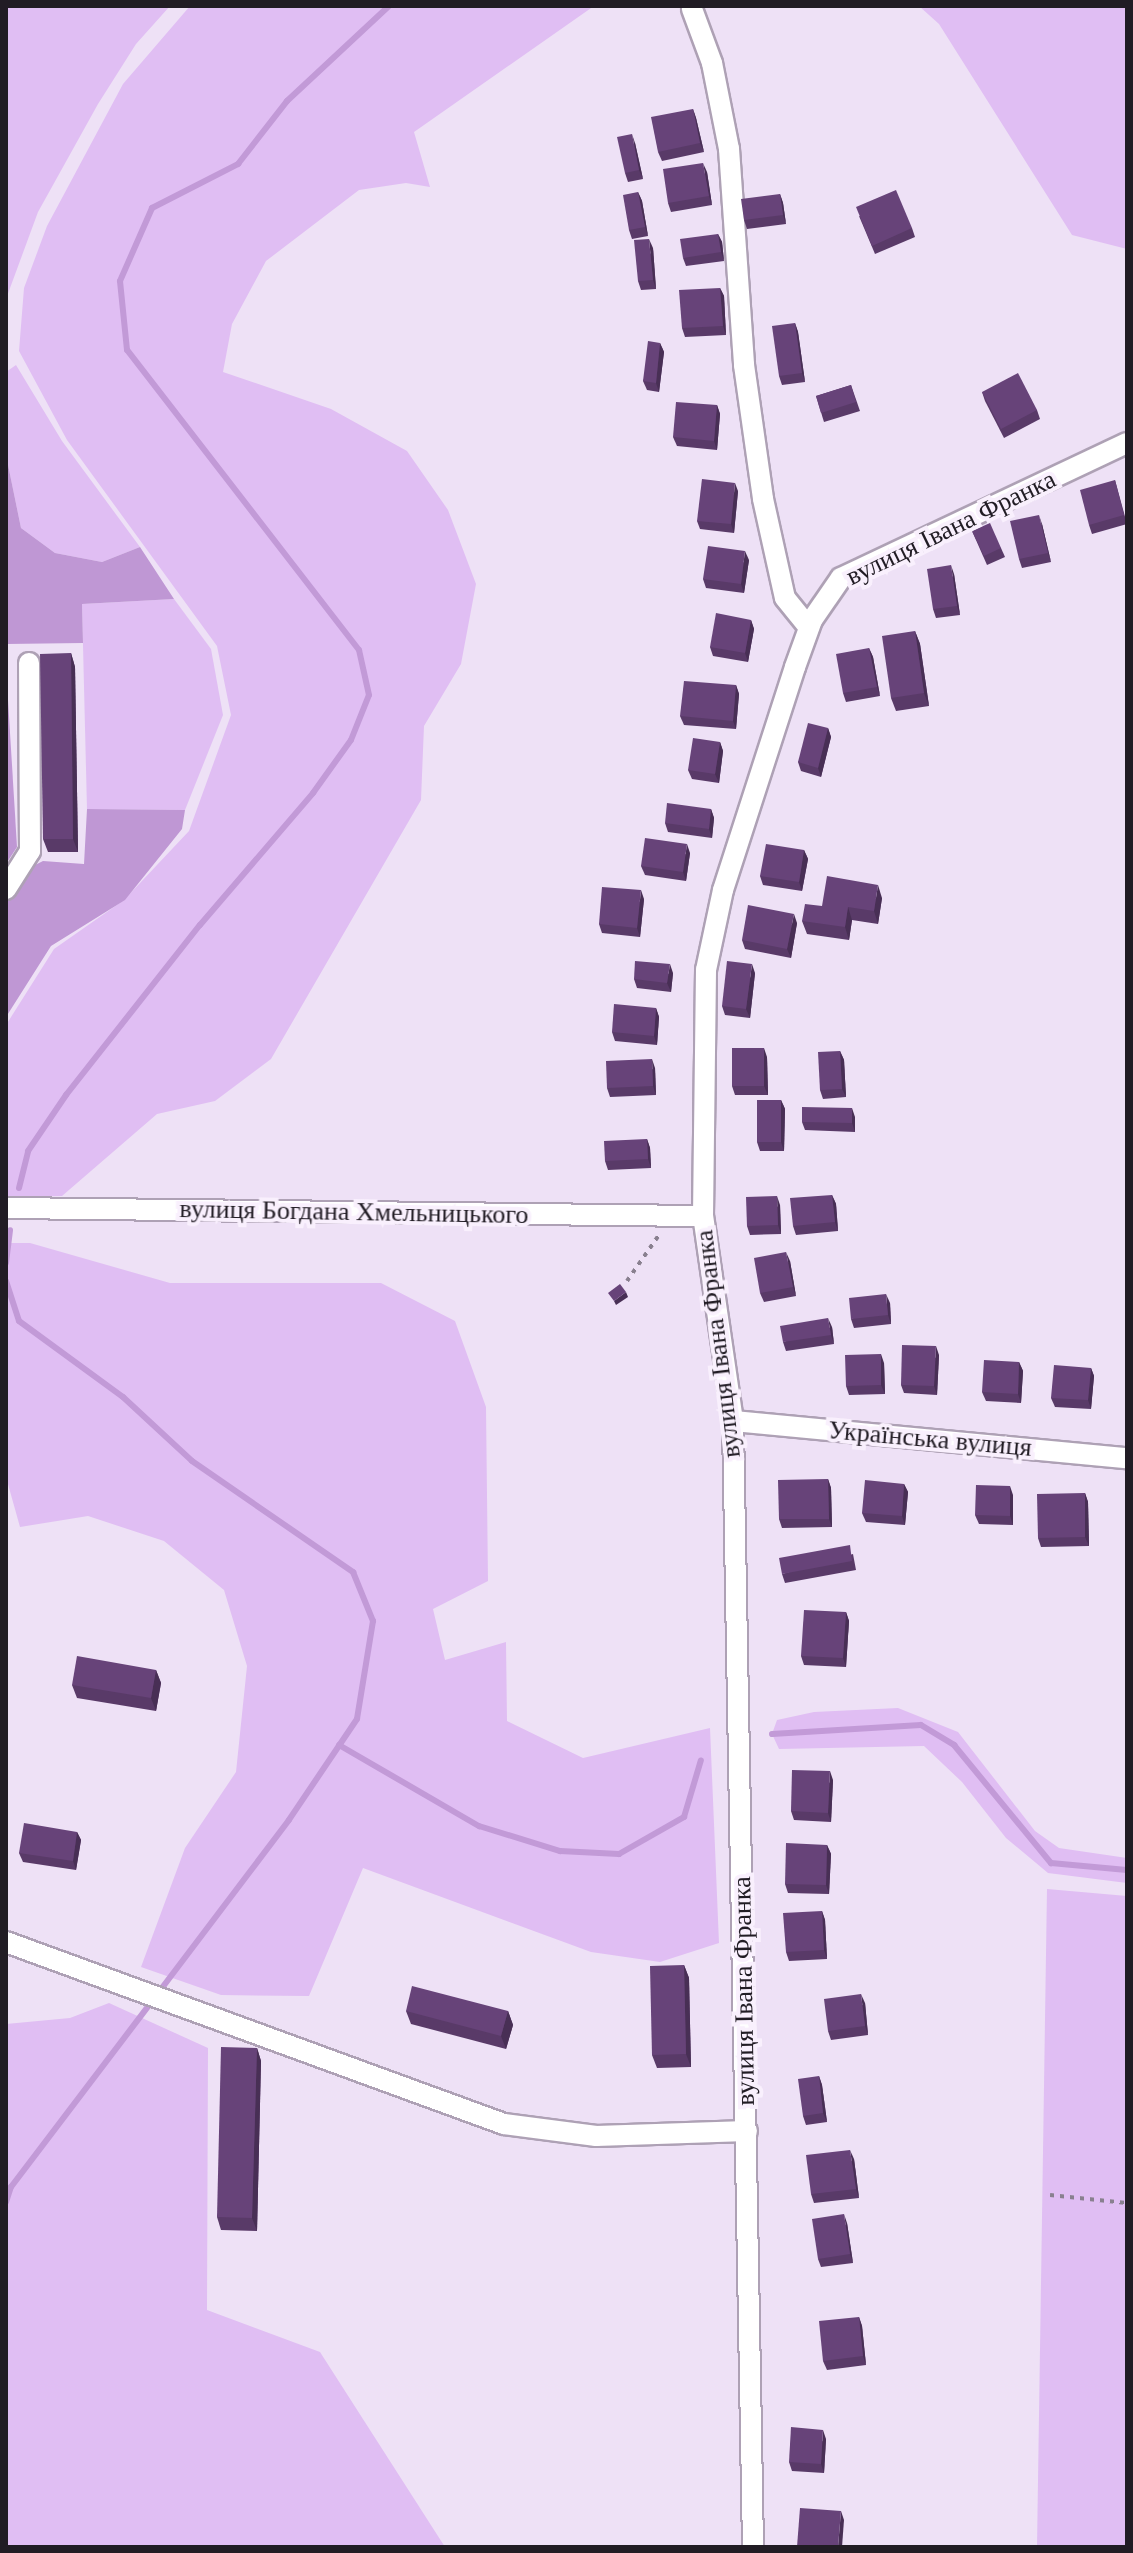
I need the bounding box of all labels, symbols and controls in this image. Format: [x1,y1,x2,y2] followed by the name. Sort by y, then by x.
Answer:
[841,464,1061,592] street label: вулиця Івана Франка
[179,1193,529,1231] street label: вулиця Богдана Хмельницького
[689,1228,747,1460] street label: вулиця Івана Франка
[827,1415,1033,1463] street label: Українська вулиця
[726,1876,762,2106] street label: вулиця Івана Франка

